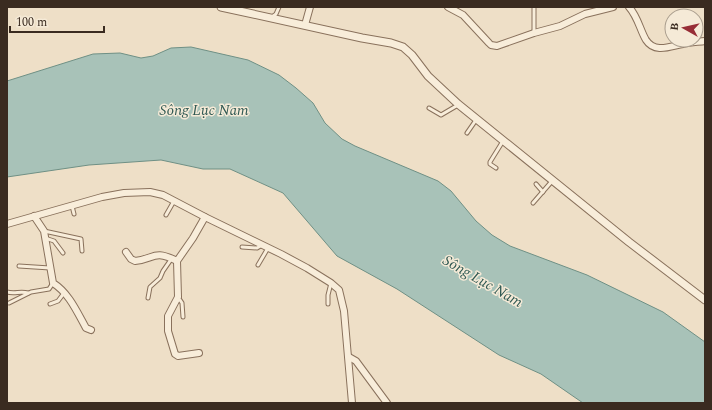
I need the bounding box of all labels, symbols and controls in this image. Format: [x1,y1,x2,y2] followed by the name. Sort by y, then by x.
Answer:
[10,8,104,34] scale bar
[664,8,704,48] north arrow
[16,13,47,32] text: 100 m
[666,21,684,32] text: B
[159,99,249,122] water label: Sông Lục Nam
[438,249,527,314] water label: Sông Lục Nam

